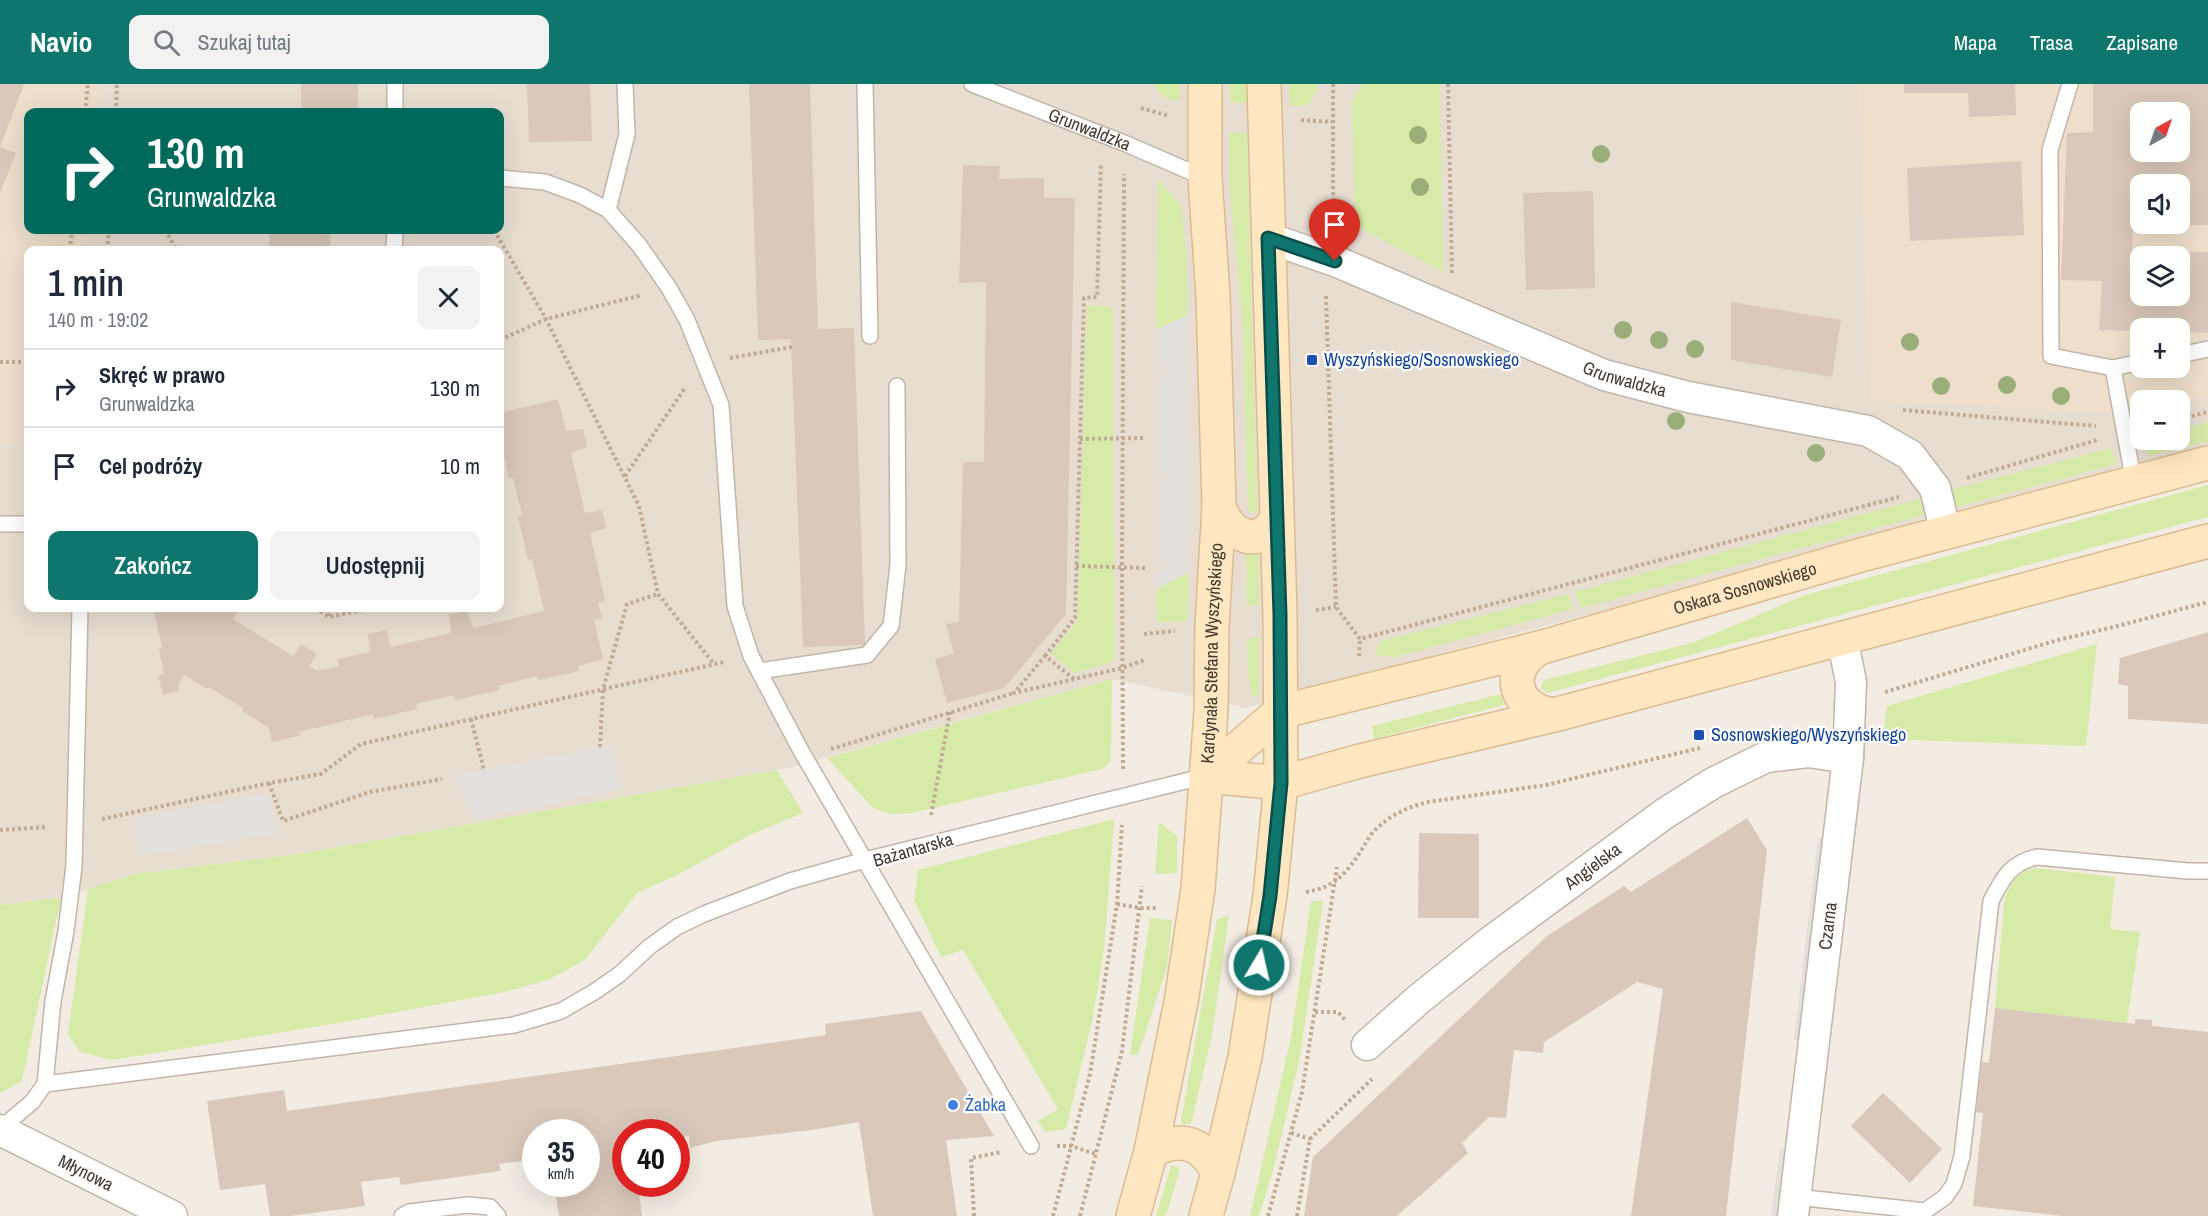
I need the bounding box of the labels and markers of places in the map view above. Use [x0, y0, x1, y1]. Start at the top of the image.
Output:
pin [1309, 199, 1360, 261]
place label: Wyszyńskiego/Sosnowskiego [1324, 347, 1519, 372]
marker: Wyszyńskiego/Sosnowskiego [1305, 353, 1319, 367]
place label: Sosnowskiego/Wyszyńskiego [1711, 722, 1906, 747]
marker: Sosnowskiego/Wyszyńskiego [1692, 728, 1706, 742]
place label: Żabka [965, 1092, 1006, 1117]
marker: Żabka [946, 1098, 960, 1112]

